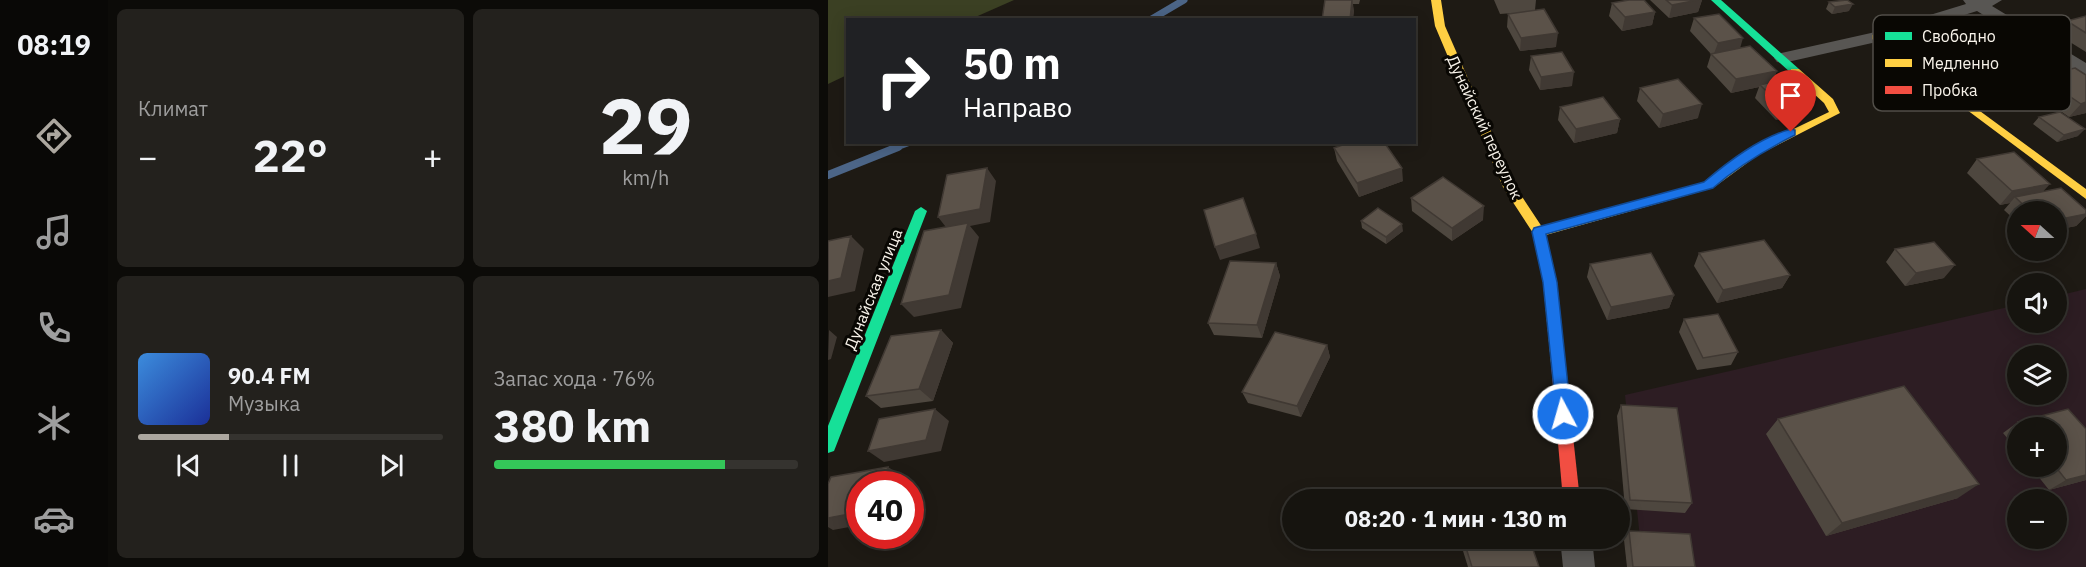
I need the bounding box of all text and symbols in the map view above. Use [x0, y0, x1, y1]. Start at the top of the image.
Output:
legend [1873, 15, 2071, 111]
text: Свободно [1922, 26, 1996, 46]
text: 08:19 [17, 27, 91, 62]
text: 50 m [963, 36, 1061, 91]
icon: right [864, 42, 942, 120]
street label: Дунайский переулок [1443, 52, 1527, 202]
text: Медленно [1922, 53, 1999, 73]
pin [1765, 70, 1816, 132]
text: 29 [599, 74, 693, 175]
icon: arrive [1774, 79, 1807, 112]
text: Пробка [1922, 80, 1978, 100]
text: Направо [963, 89, 1072, 124]
text: Климат [138, 95, 208, 122]
icon: directions [33, 115, 75, 157]
text: 22° [253, 126, 328, 184]
text: − [138, 135, 158, 178]
text: + [423, 135, 443, 178]
text: km/h [622, 164, 669, 191]
north arrow [2007, 201, 2067, 261]
map controls [2007, 201, 2067, 549]
icon: music [33, 211, 75, 253]
street label: Дунайская улица [840, 225, 907, 352]
button: sound [2007, 273, 2067, 333]
icon: phone [33, 307, 75, 349]
button: layers [2007, 345, 2067, 405]
text: 90.4 FM [228, 361, 311, 390]
text: Запас хода · 76% [494, 365, 655, 392]
position arrow [1531, 382, 1595, 446]
text: Музыка [228, 390, 300, 417]
text: 380 km [494, 396, 651, 454]
icon: climate [33, 402, 75, 444]
button: + [2007, 417, 2067, 477]
icon: previous [172, 449, 205, 482]
icon: pause [274, 449, 307, 482]
icon: next [375, 449, 408, 482]
speed limit sign: 40 [846, 471, 924, 549]
button: − [2007, 489, 2067, 549]
icon: car [33, 498, 75, 540]
text: 08:20 · 1 мин · 130 m [1345, 504, 1567, 533]

